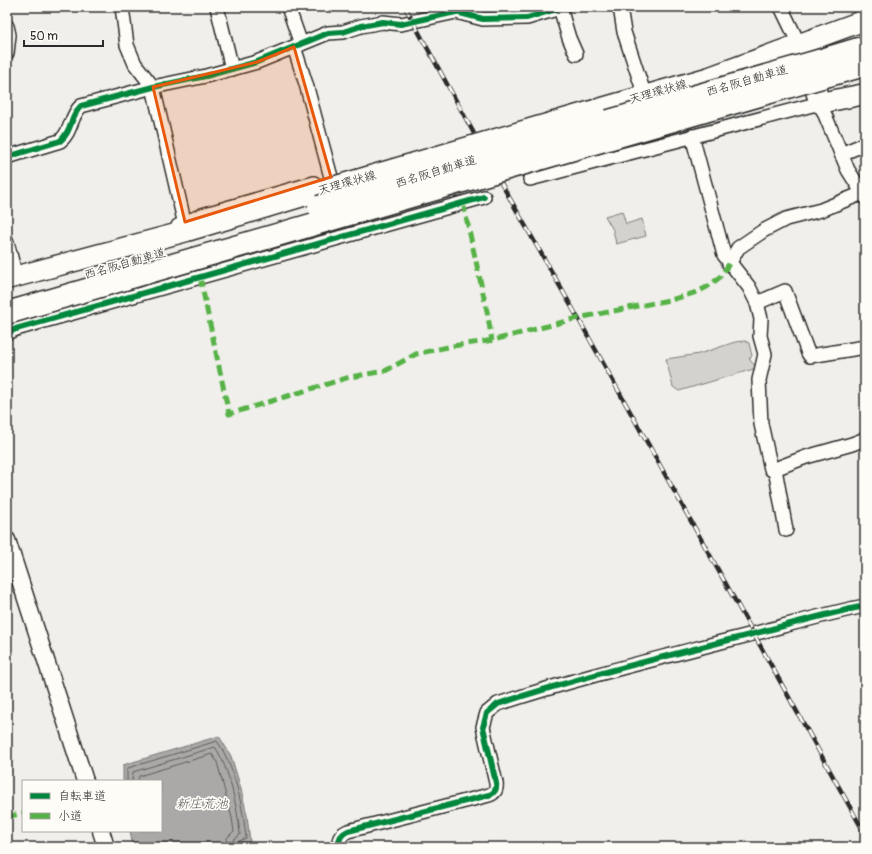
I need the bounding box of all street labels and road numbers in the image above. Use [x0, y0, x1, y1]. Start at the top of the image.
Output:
street label: 西名阪自動車道 [705, 62, 789, 100]
street label: 天理環状線 [627, 77, 689, 107]
street label: 西名阪自動車道 [394, 153, 478, 191]
street label: 天理環状線 [316, 168, 378, 198]
street label: 西名阪自動車道 [83, 245, 167, 283]

